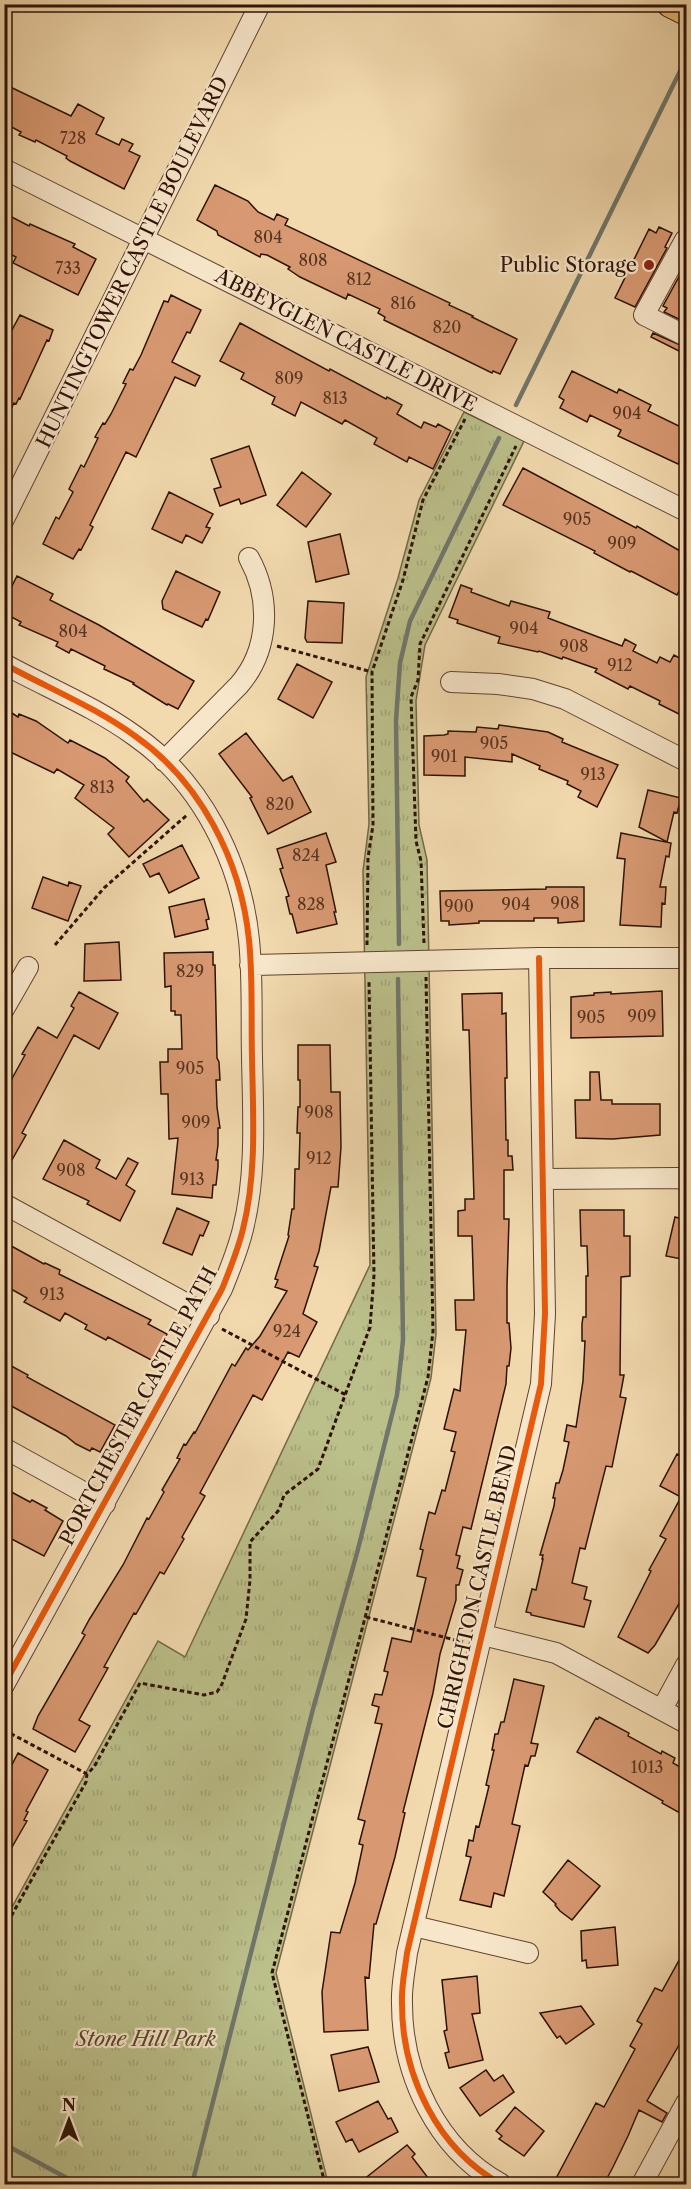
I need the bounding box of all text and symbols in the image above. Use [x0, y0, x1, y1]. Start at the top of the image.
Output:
street label: HUNTINGTOWER CASTLE BOULEVARD [31, 72, 233, 452]
house number: 728 [60, 128, 86, 148]
house number: 804 [254, 227, 282, 247]
house number: 808 [298, 250, 328, 270]
place label: Public Storage [500, 253, 637, 277]
house number: 733 [55, 258, 81, 278]
marker: Public Storage [642, 258, 656, 272]
street label: ABBEYGLEN CASTLE DRIVE [210, 263, 481, 417]
house number: 812 [346, 269, 372, 289]
house number: 816 [390, 293, 416, 313]
house number: 820 [433, 317, 461, 337]
house number: 809 [275, 368, 304, 388]
house number: 813 [322, 388, 348, 408]
house number: 904 [613, 403, 641, 423]
house number: 905 [563, 509, 591, 529]
house number: 909 [608, 533, 636, 553]
house number: 904 [510, 618, 538, 638]
house number: 804 [59, 621, 87, 641]
house number: 908 [560, 636, 589, 656]
house number: 912 [607, 655, 633, 675]
house number: 905 [480, 733, 508, 753]
house number: 901 [431, 746, 457, 766]
house number: 913 [581, 764, 605, 784]
house number: 813 [89, 777, 115, 797]
house number: 820 [266, 794, 294, 814]
house number: 824 [292, 845, 320, 865]
house number: 908 [551, 893, 580, 913]
house number: 828 [297, 894, 325, 914]
house number: 904 [502, 894, 530, 914]
house number: 900 [444, 896, 474, 916]
house number: 829 [176, 961, 204, 981]
house number: 909 [628, 1006, 656, 1026]
house number: 905 [577, 1007, 605, 1027]
house number: 905 [176, 1058, 204, 1078]
house number: 908 [305, 1102, 334, 1122]
house number: 909 [182, 1112, 210, 1132]
house number: 912 [306, 1148, 332, 1168]
house number: 908 [57, 1160, 86, 1180]
house number: 913 [180, 1169, 204, 1189]
street label: PORTCHESTER CASTLE PATH [54, 1263, 222, 1549]
house number: 913 [40, 1284, 64, 1304]
house number: 924 [273, 1321, 301, 1341]
street label: CHRIGHTON CASTLE BEND [433, 1443, 521, 1731]
house number: 1013 [631, 1757, 663, 1777]
park label: Stone Hill Park [75, 2027, 217, 2051]
north arrow [39, 2090, 99, 2150]
text: N [62, 2095, 76, 2115]

